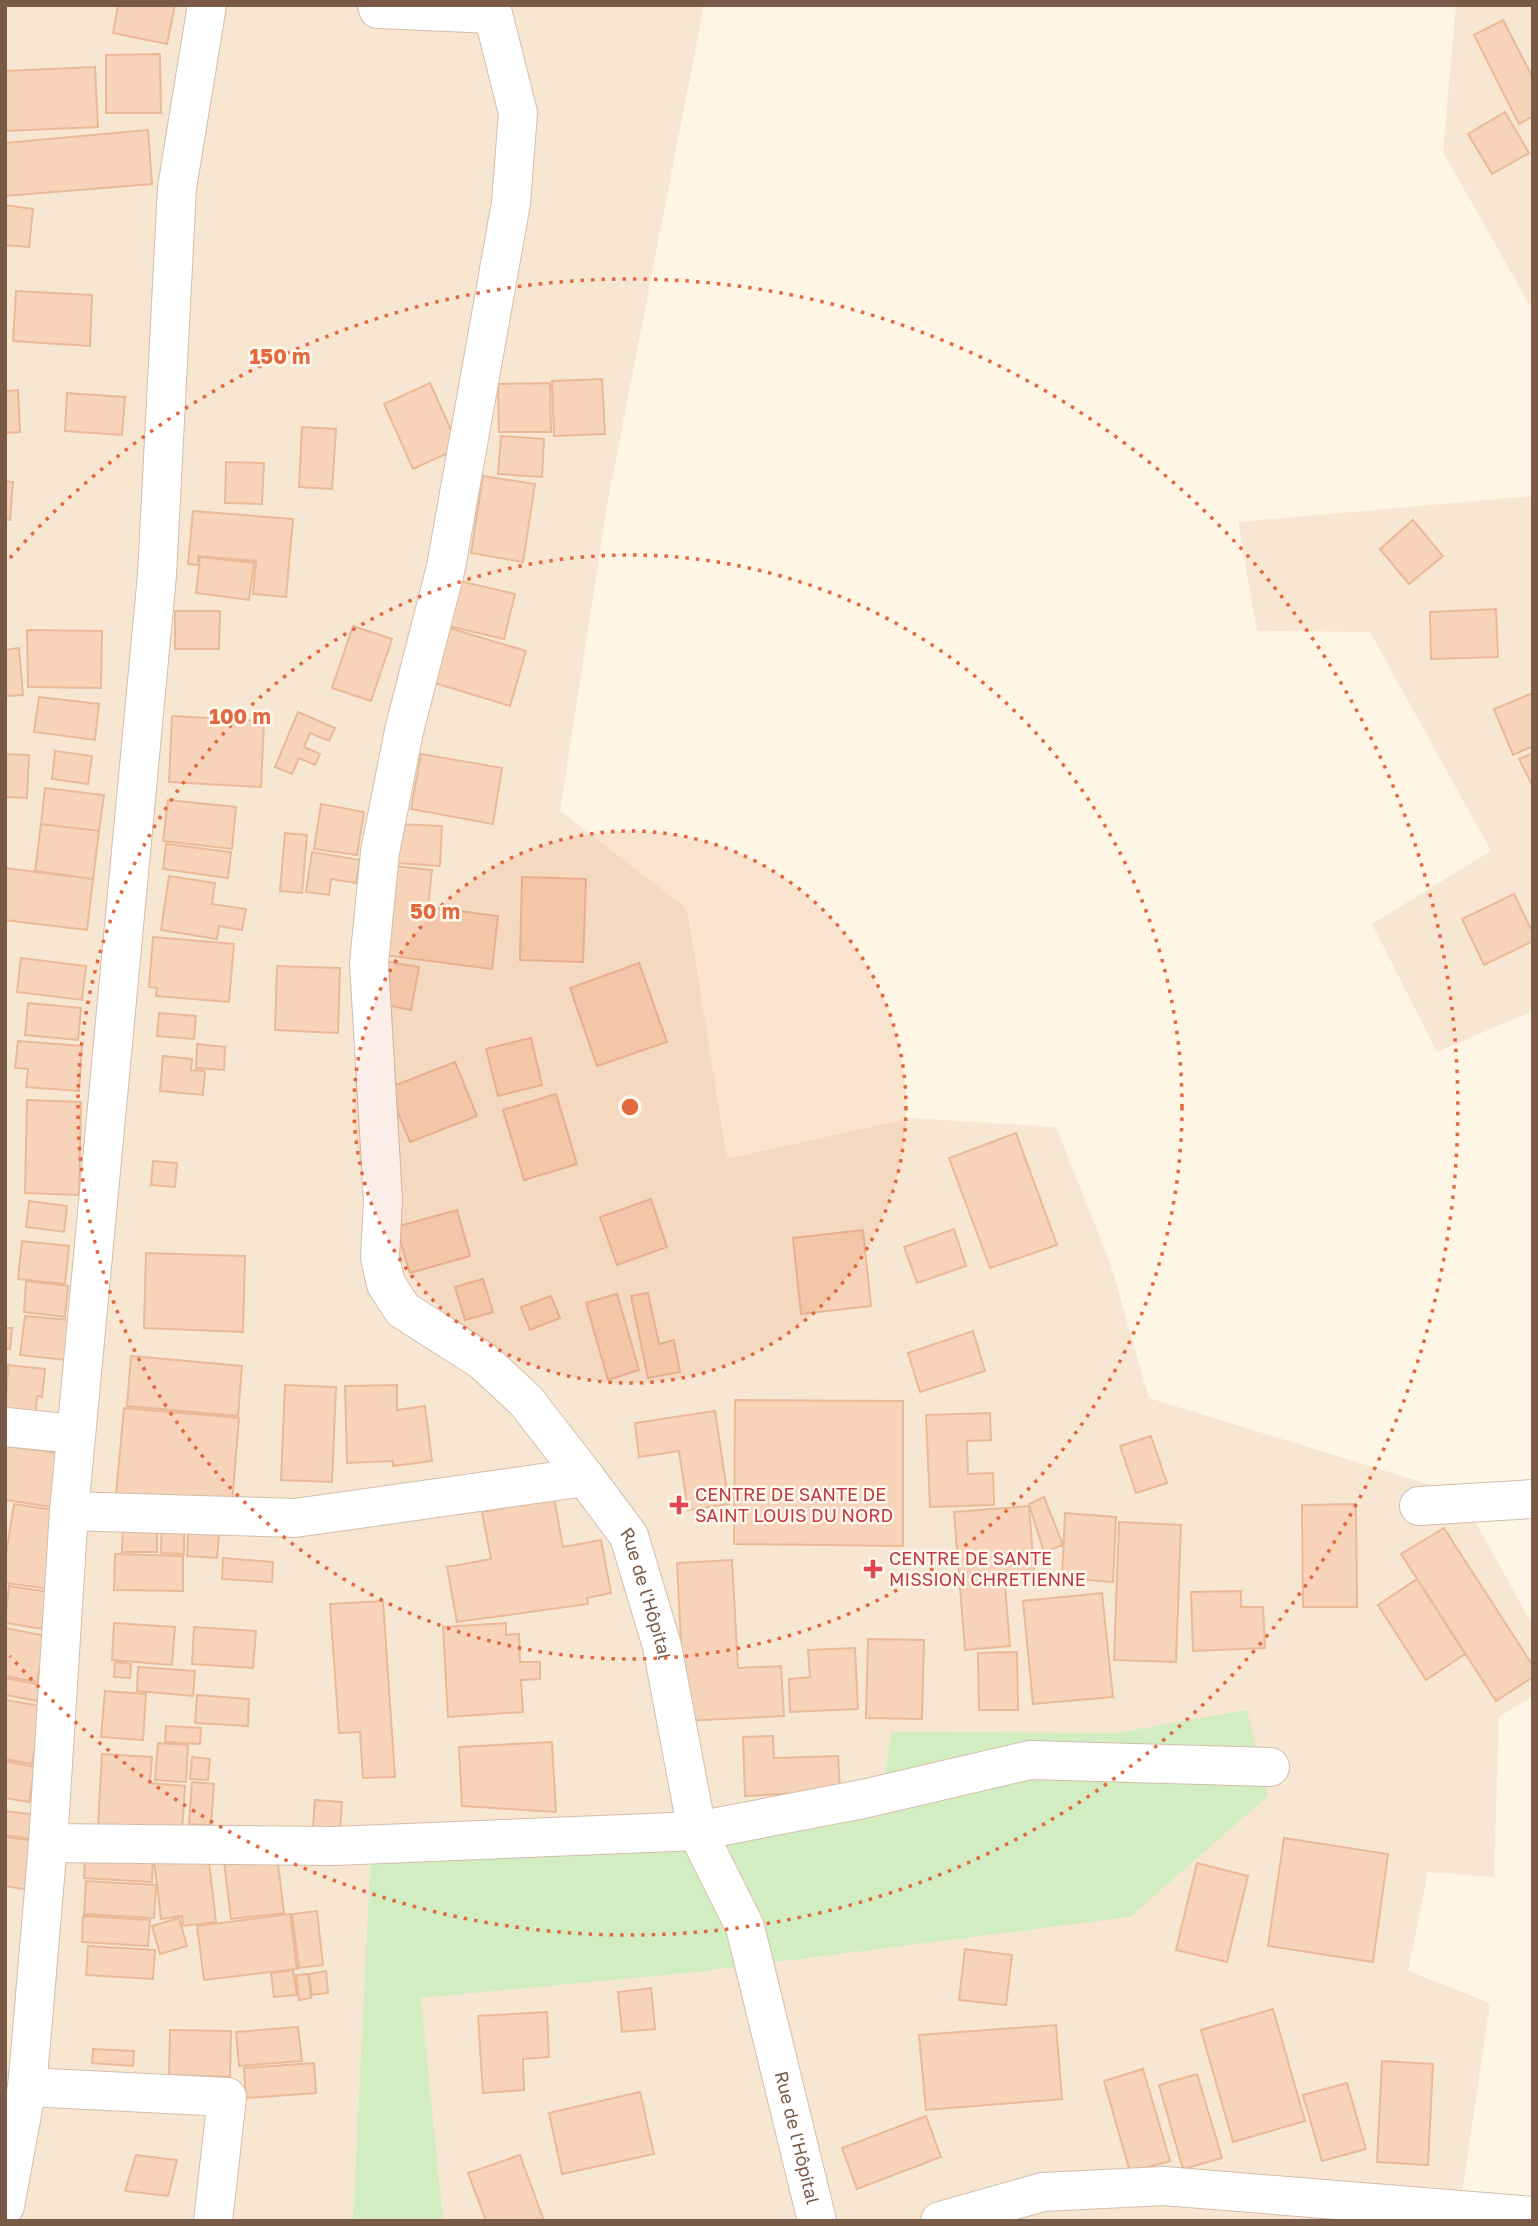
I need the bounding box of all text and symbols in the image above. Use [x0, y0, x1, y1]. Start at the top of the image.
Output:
text: 150 m [250, 343, 310, 369]
text: 100 m [209, 703, 271, 729]
text: 50 m [410, 898, 460, 924]
centre of rings [618, 1095, 642, 1119]
place label: CENTRE DE SANTE DE SAINT LOUIS DU NORD [695, 1483, 893, 1526]
marker: CENTRE DE SANTE DE SAINT LOUIS DU NORD [669, 1495, 689, 1515]
street label: Rue de l'Hôpital [616, 1523, 676, 1662]
place label: CENTRE DE SANTE MISSION CHRETIENNE [889, 1547, 1086, 1590]
marker: CENTRE DE SANTE MISSION CHRETIENNE [863, 1559, 883, 1579]
street label: Rue de l'Hôpital [771, 2069, 825, 2207]

